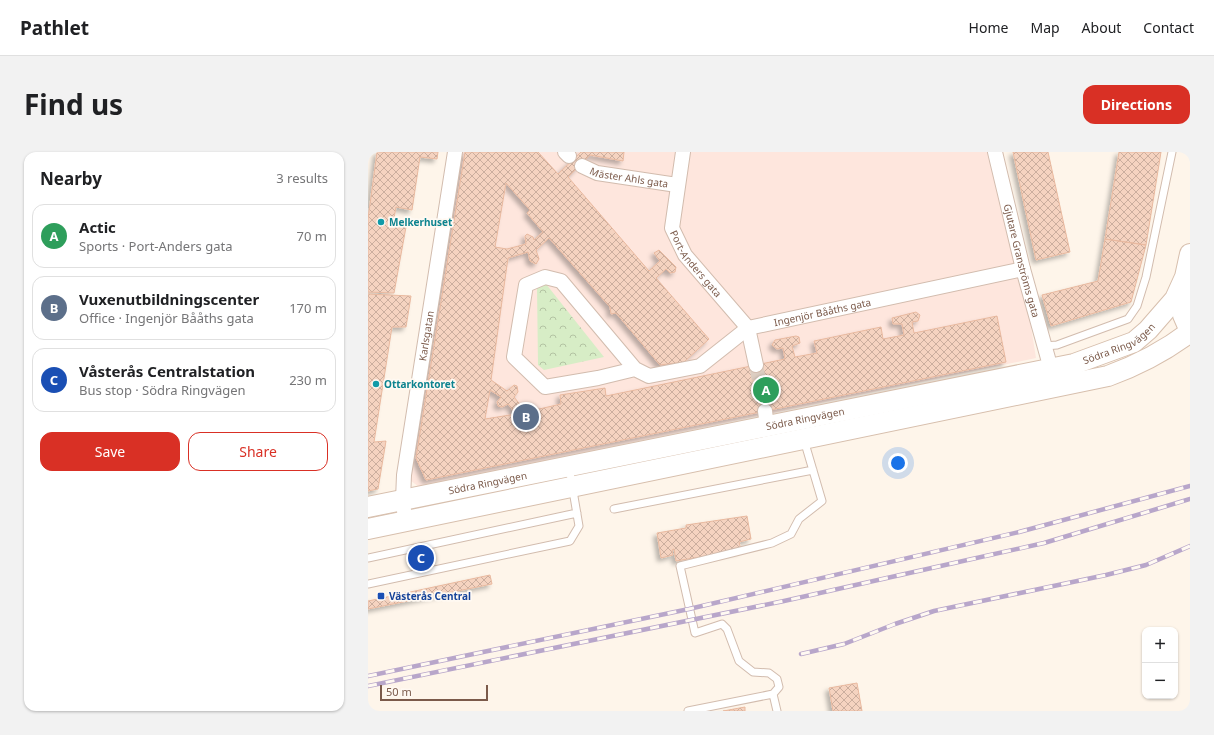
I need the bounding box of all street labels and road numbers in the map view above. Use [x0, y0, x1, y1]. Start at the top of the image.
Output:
street label: Mäster Ahls gata [588, 164, 669, 191]
street label: Gjutare Granströms gata [1001, 203, 1043, 319]
street label: Port-Anders gata [667, 228, 725, 300]
street label: Ingenjör Bååths gata [773, 295, 872, 329]
street label: Karlsgatan [415, 310, 437, 362]
street label: Södra Ringvägen [1081, 320, 1158, 367]
street label: Södra Ringvägen [765, 404, 846, 433]
street label: Södra Ringvägen [447, 468, 528, 498]

